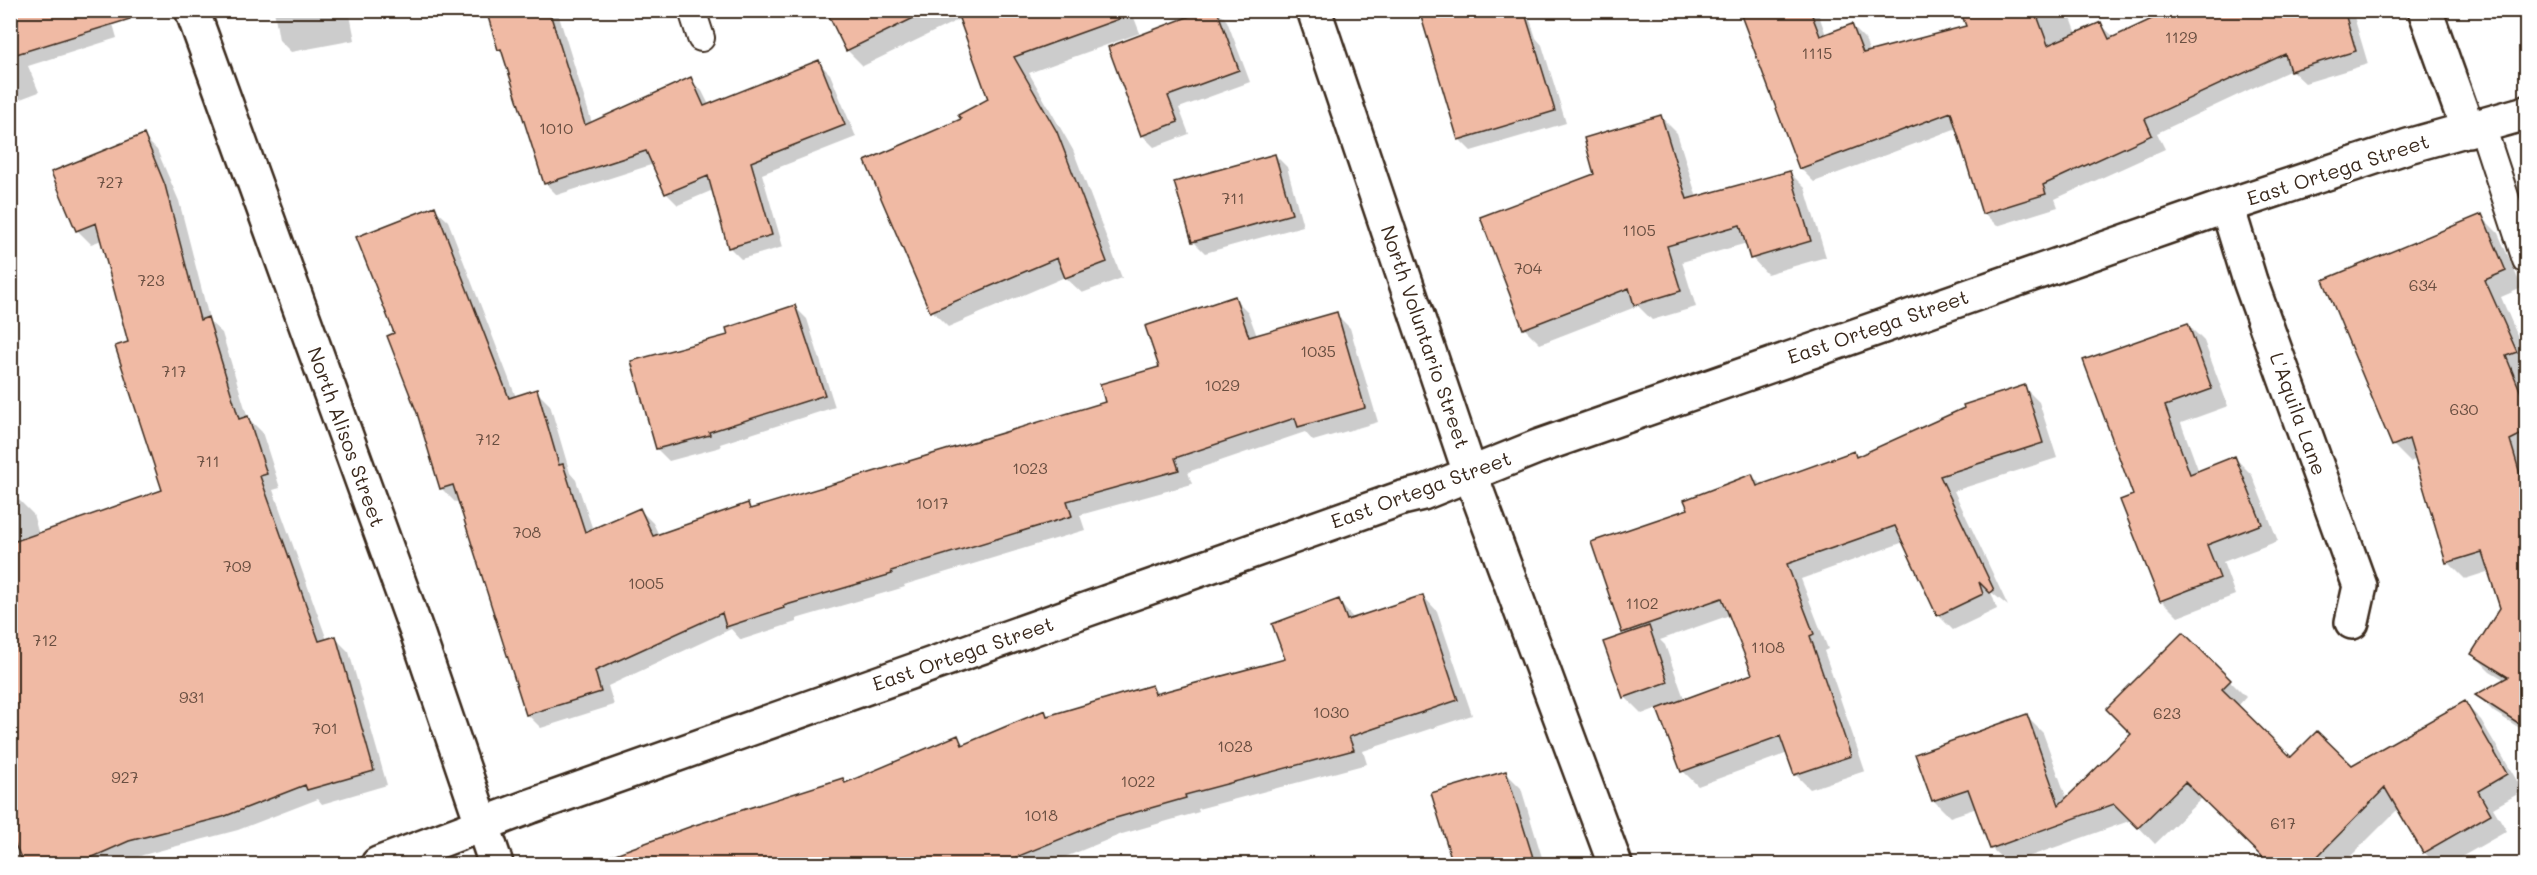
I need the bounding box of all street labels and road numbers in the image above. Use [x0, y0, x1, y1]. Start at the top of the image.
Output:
street label: East Ortega Street [2243, 127, 2432, 211]
street label: North Voluntario Street [1376, 222, 1476, 452]
street label: East Ortega Street [1784, 283, 1972, 369]
street label: North Alisos Street [302, 343, 392, 530]
street label: L'Aquila Lane [2265, 349, 2333, 479]
street label: East Ortega Street [1327, 444, 1514, 534]
street label: East Ortega Street [869, 610, 1057, 696]

